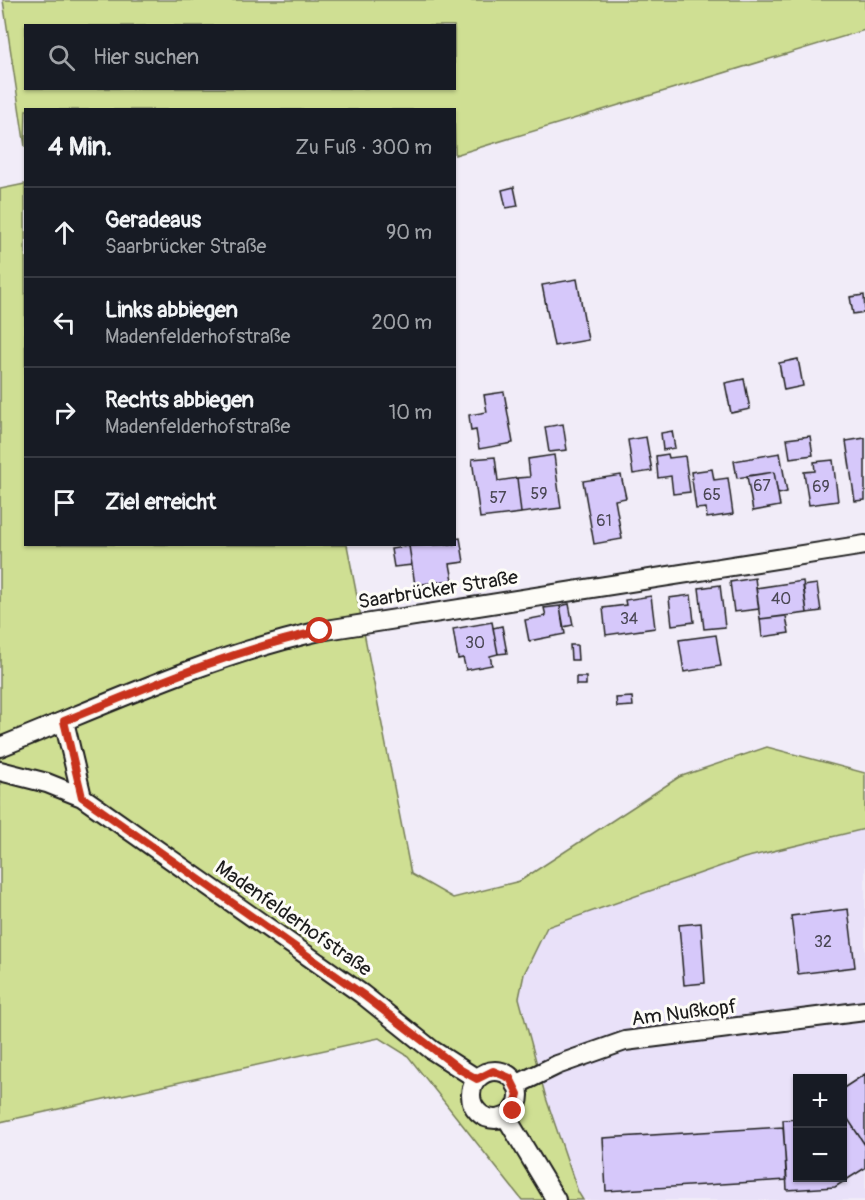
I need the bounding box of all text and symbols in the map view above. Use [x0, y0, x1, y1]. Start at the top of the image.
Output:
search box [24, 24, 456, 90]
icon: search [45, 41, 78, 74]
text: Hier suchen [93, 43, 199, 71]
text: 4 Min. [48, 131, 112, 163]
text: Zu Fuß · 300 m [295, 135, 432, 160]
text: Geradeaus [105, 206, 201, 234]
icon: ahead [48, 216, 81, 249]
text: 90 m [386, 220, 432, 245]
text: Saarbrücker Straße [105, 234, 266, 259]
text: Links abbiegen [105, 296, 238, 324]
icon: left [48, 306, 81, 339]
text: 200 m [371, 310, 432, 335]
text: Madenfelderhofstraße [105, 324, 290, 349]
text: Rechts abbiegen [105, 386, 254, 414]
icon: right [48, 396, 81, 429]
text: 10 m [388, 400, 432, 425]
text: Madenfelderhofstraße [105, 414, 290, 439]
house number: 67 [753, 476, 771, 496]
house number: 69 [812, 477, 830, 497]
house number: 59 [531, 484, 547, 504]
house number: 65 [703, 485, 721, 505]
icon: arrive [48, 486, 81, 519]
text: Ziel erreicht [105, 488, 216, 516]
house number: 57 [489, 488, 507, 508]
house number: 61 [596, 511, 612, 531]
street label: Saarbrücker Straße [356, 564, 520, 614]
house number: 40 [771, 589, 791, 609]
house number: 34 [620, 609, 638, 629]
route start [306, 617, 332, 643]
house number: 30 [465, 633, 485, 653]
street label: Madenfelderhofstraße [211, 855, 377, 982]
house number: 32 [814, 932, 832, 952]
street label: Am Nußkopf [630, 994, 738, 1031]
map controls [793, 1074, 847, 1182]
button: + [793, 1074, 847, 1128]
route end [499, 1097, 525, 1123]
button: − [793, 1128, 847, 1182]

